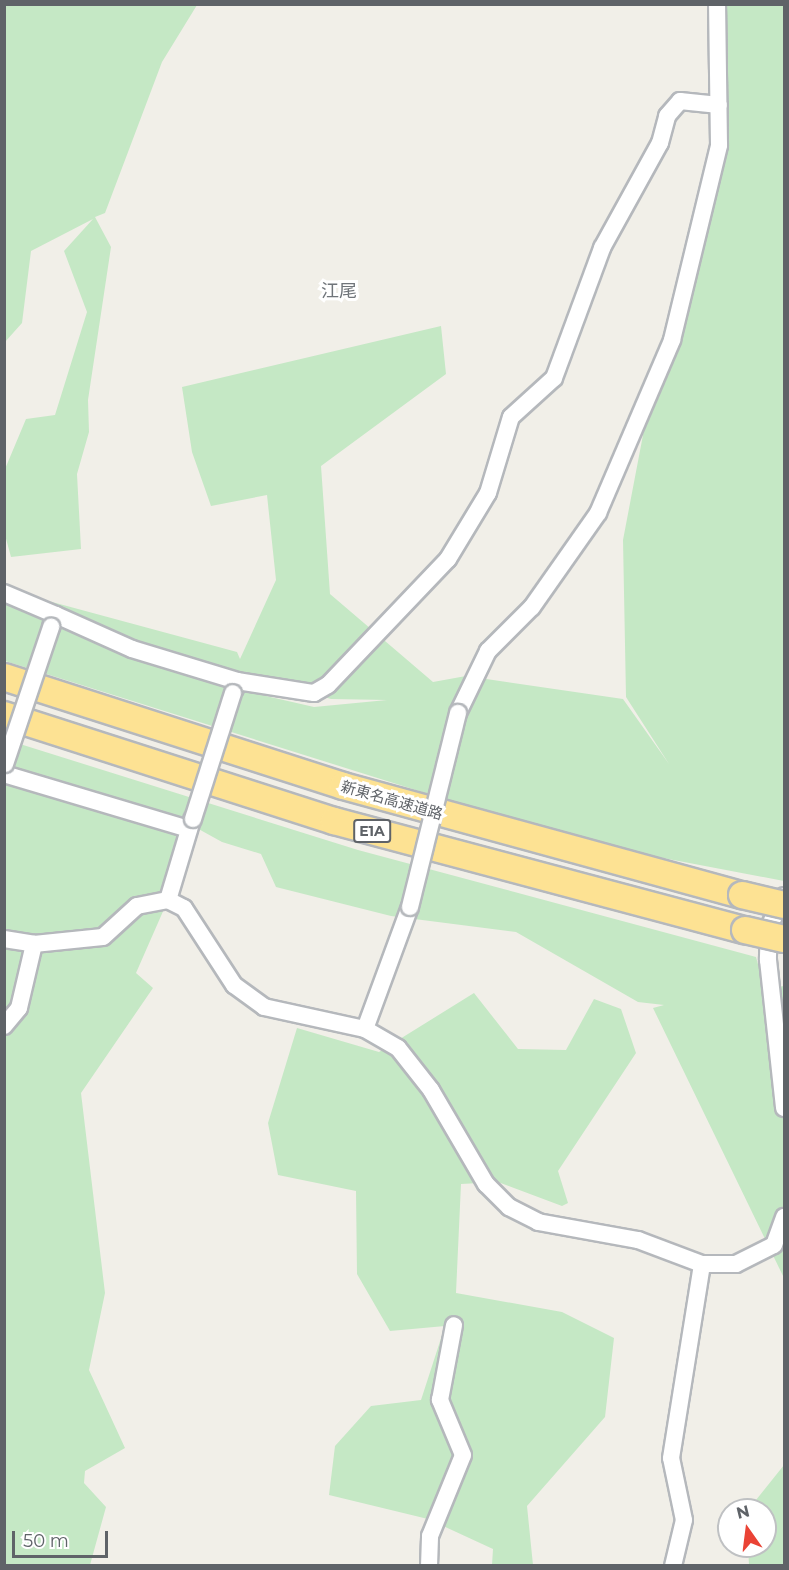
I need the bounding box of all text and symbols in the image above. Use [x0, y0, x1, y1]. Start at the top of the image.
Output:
district label: 江尾 [321, 280, 357, 302]
street label: 新東名高速道路 [339, 777, 445, 823]
road number: E1A [352, 820, 392, 842]
north arrow [717, 1498, 777, 1558]
text: N [734, 1501, 752, 1523]
scale bar [15, 1519, 111, 1557]
text: 50 m [23, 1530, 69, 1552]

